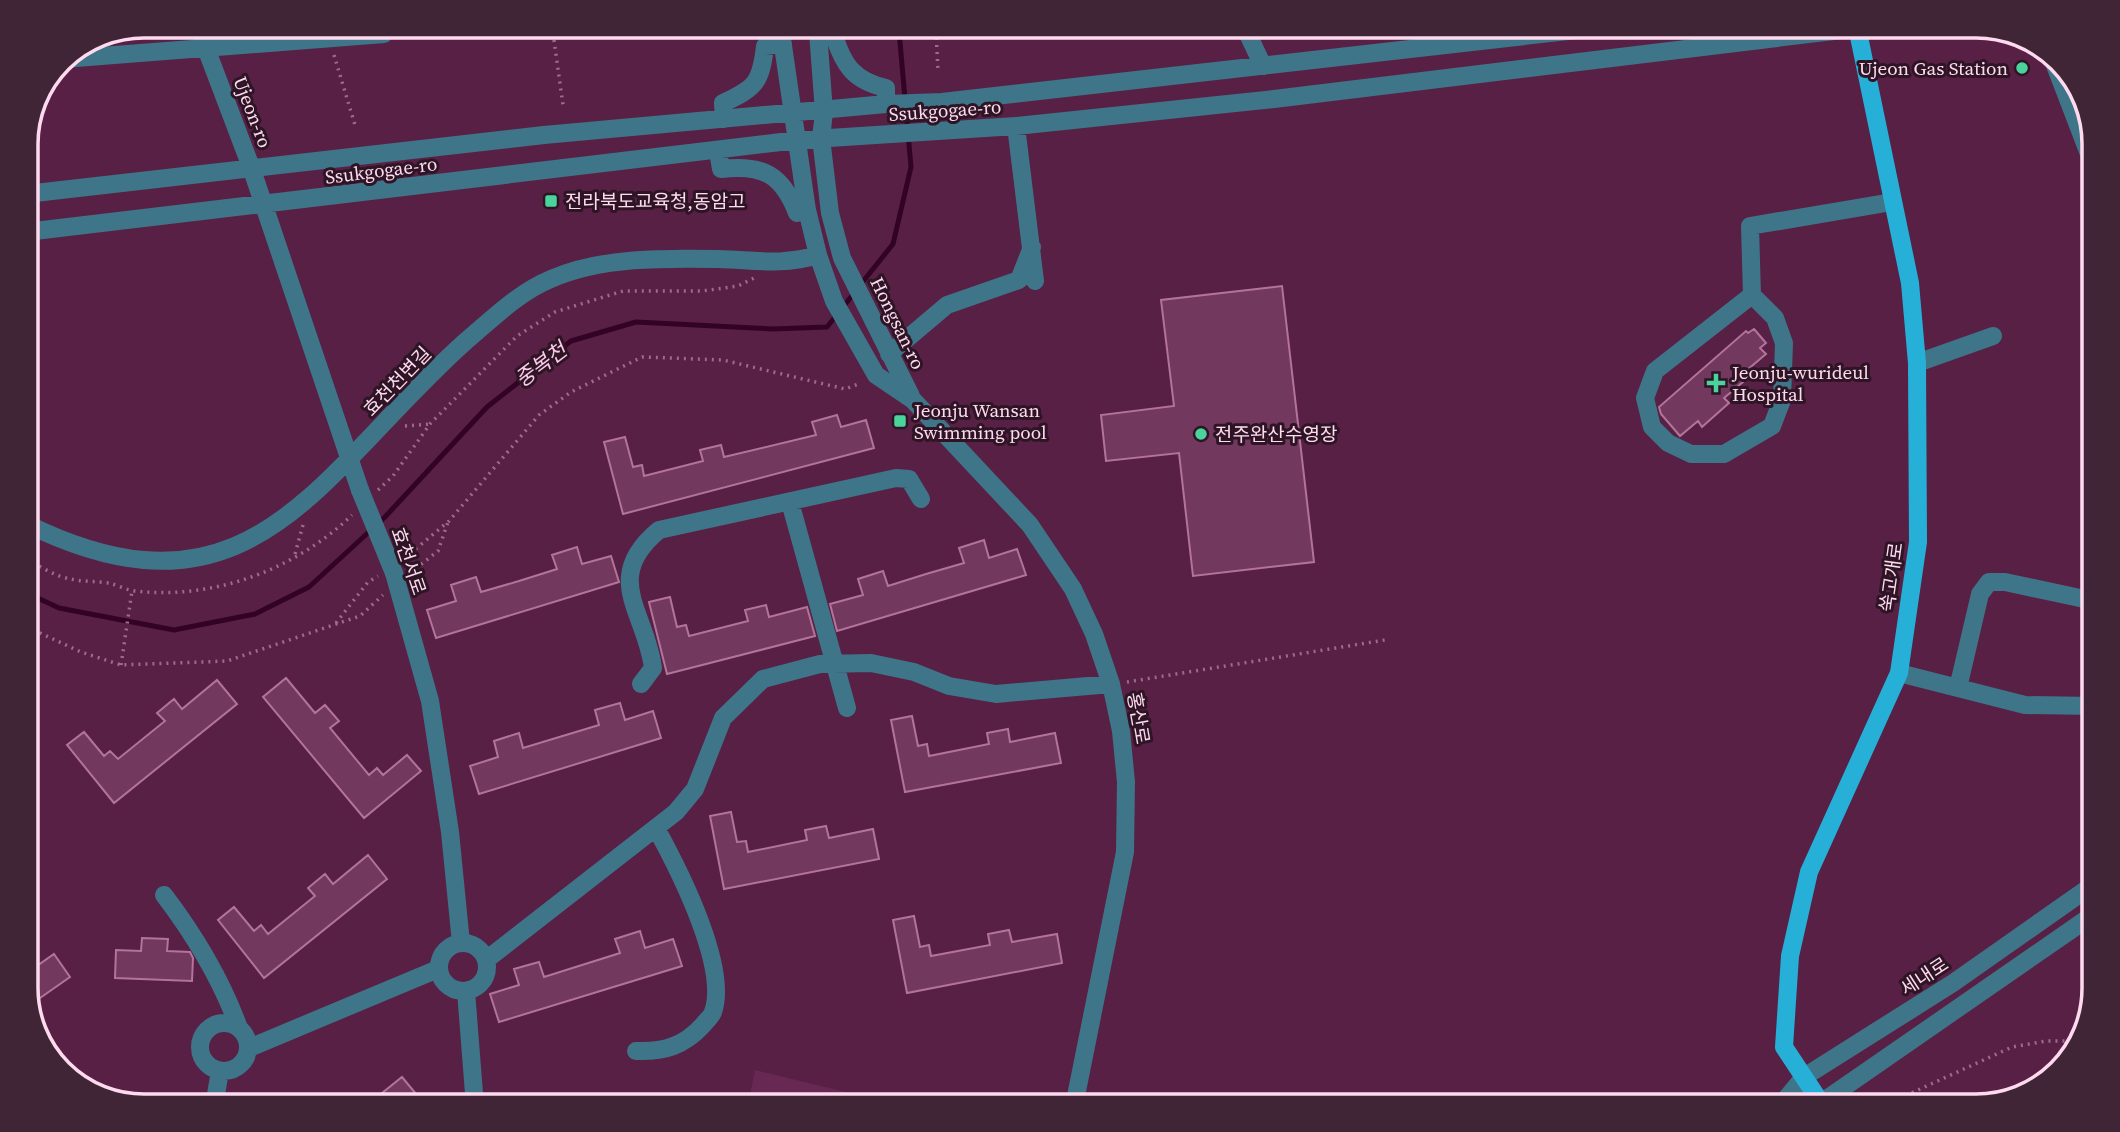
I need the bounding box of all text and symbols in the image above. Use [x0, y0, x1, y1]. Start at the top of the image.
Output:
place label: Ujeon Gas Station [1859, 55, 2008, 81]
marker: Ujeon Gas Station [2014, 60, 2030, 76]
street label: Ujeon-ro [228, 73, 278, 151]
street label: Ssukgogae-ro [888, 93, 1002, 127]
street label: Ssukgogae-ro [323, 150, 439, 190]
place label: 전라북도교육청,동암고 [565, 188, 746, 214]
marker: 전라북도교육청,동암고 [543, 193, 559, 209]
street label: Hongsan-ro [864, 272, 932, 374]
water label: 중복천 [509, 334, 575, 394]
street label: 효천천변길 [357, 341, 437, 421]
place label: Jeonju-wurideul Hospital [1731, 359, 1869, 407]
marker: Jeonju-wurideul Hospital [1706, 373, 1726, 393]
place label: Jeonju Wansan Swimming pool [913, 397, 1047, 445]
marker: Jeonju Wansan Swimming pool [892, 413, 908, 429]
place label: 전주완산수영장 [1215, 421, 1337, 447]
marker: 전주완산수영장 [1193, 426, 1209, 442]
street label: 효천서로 [385, 524, 433, 598]
street label: 쑥고개로 [1873, 541, 1909, 613]
street label: 홍산로 [1122, 690, 1156, 746]
street label: 세내로 [1895, 951, 1953, 1001]

